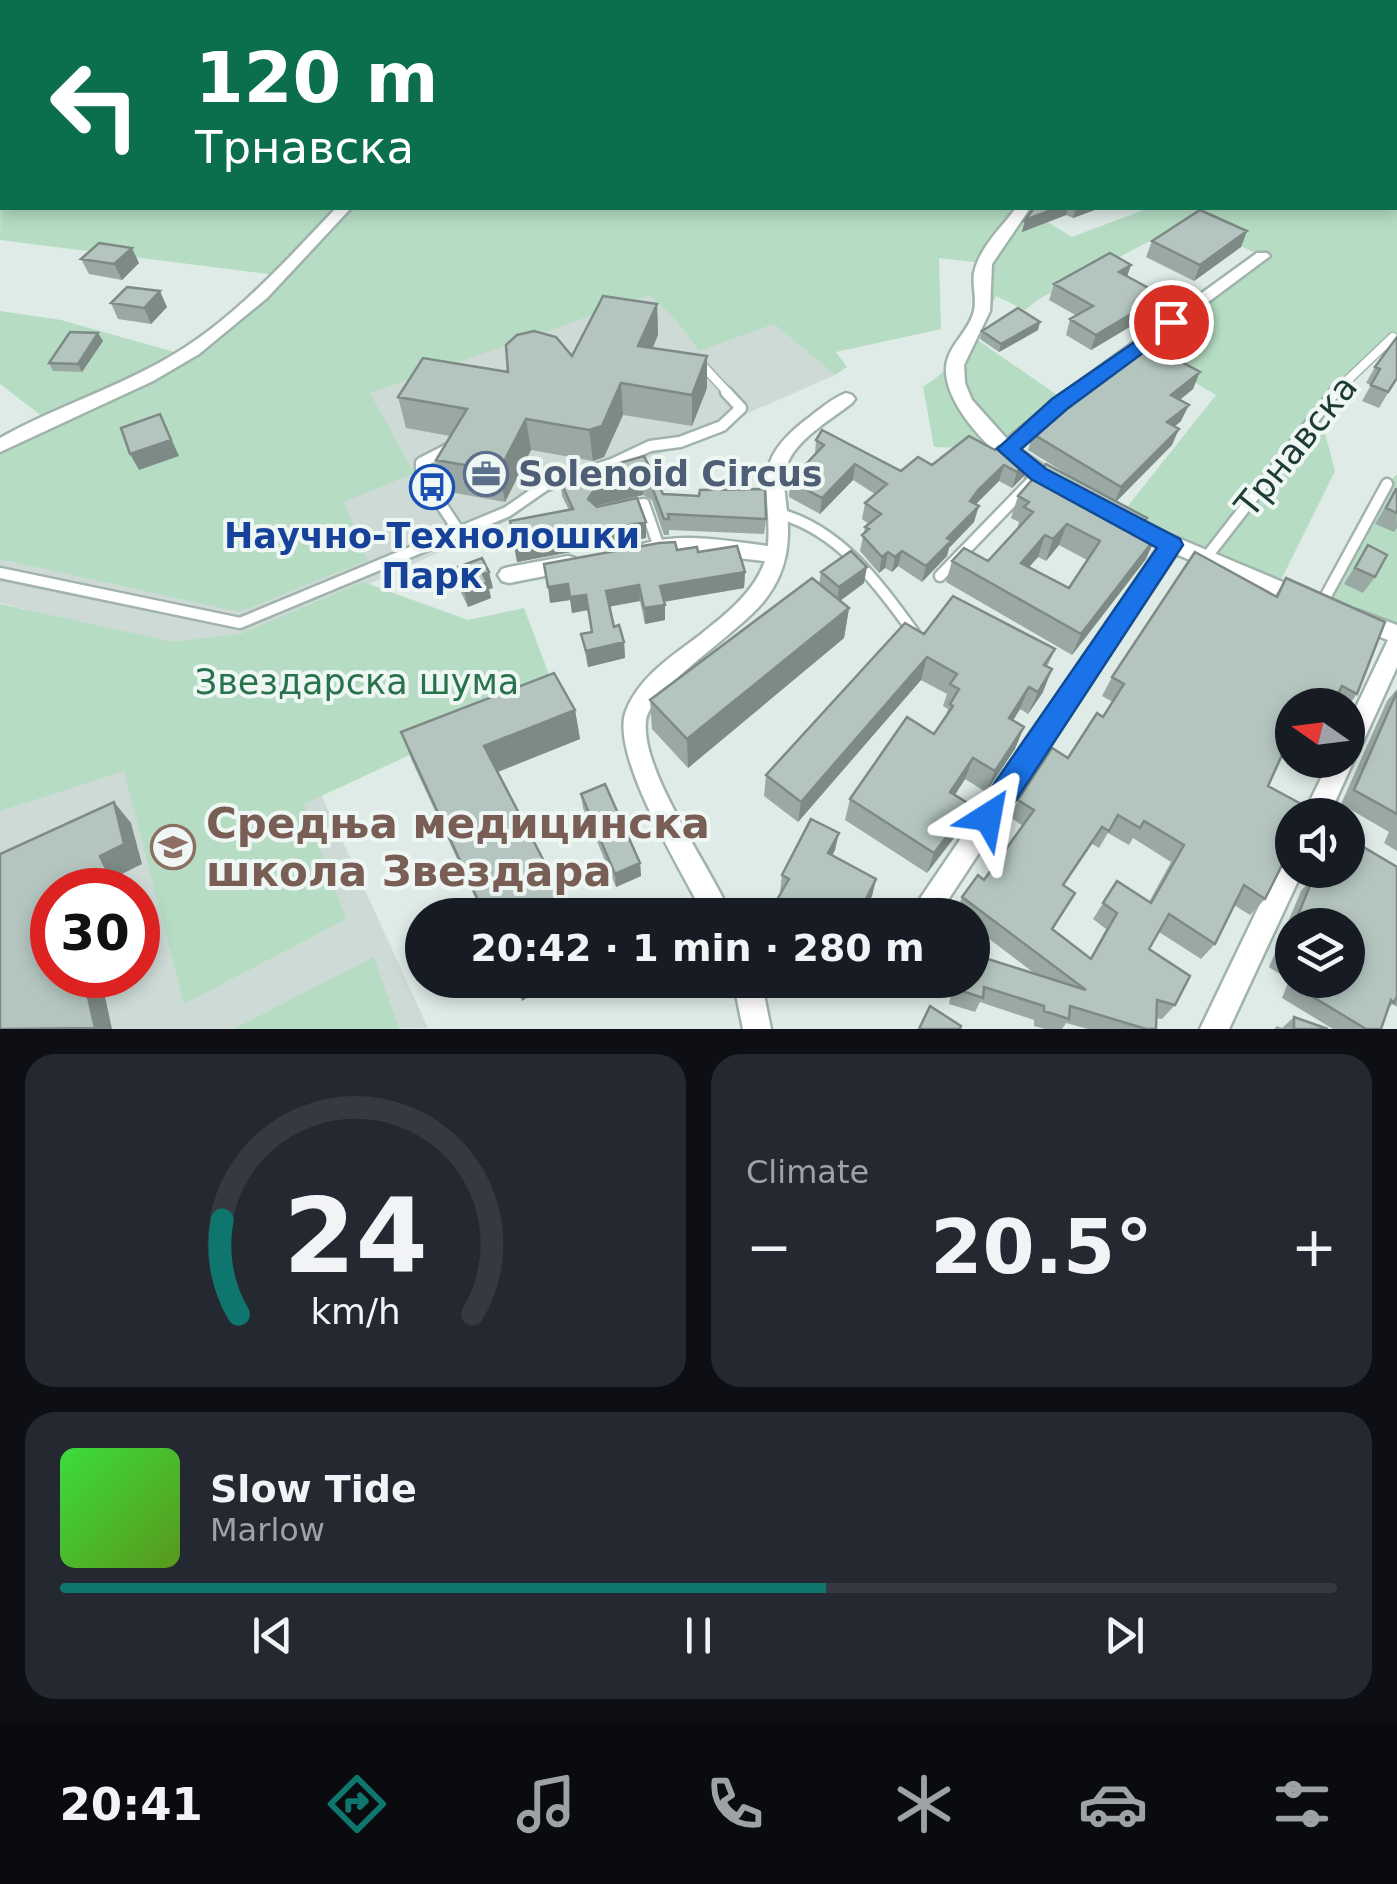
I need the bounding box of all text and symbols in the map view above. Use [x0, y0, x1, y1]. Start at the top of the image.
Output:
text: 120 m [195, 37, 438, 119]
icon: left [30, 40, 160, 170]
text: Трнавска [195, 121, 414, 174]
pin [1129, 280, 1214, 365]
icon: arrive [1144, 295, 1199, 350]
street label: Трнавска [1226, 367, 1365, 526]
office icon: Solenoid Circus [463, 451, 509, 497]
place label: Solenoid Circus [518, 454, 823, 494]
bus stop icon: Научно-Технолошки Парк [409, 464, 455, 510]
place label: Научно-Технолошки Парк [224, 516, 640, 596]
park label: Звездарска шума [195, 662, 519, 702]
north arrow [1275, 688, 1365, 778]
map controls [1275, 688, 1365, 998]
position arrow [936, 765, 1040, 869]
button: sound [1275, 798, 1365, 888]
place label: Средња медицинска школа Звездара [206, 799, 710, 896]
school or university icon: Средња медицинска школа Звездара [150, 824, 196, 870]
speed limit sign: 30 [30, 868, 160, 998]
button: layers [1275, 908, 1365, 998]
text: 20:42 · 1 min · 280 m [470, 926, 925, 970]
text: Climate [746, 1153, 869, 1191]
text: 24 [283, 1175, 428, 1297]
text: 20.5° [930, 1203, 1153, 1291]
text: − [746, 1215, 792, 1279]
text: + [1291, 1215, 1337, 1279]
text: km/h [310, 1291, 401, 1332]
text: Slow Tide [210, 1467, 417, 1511]
text: Marlow [210, 1511, 325, 1549]
icon: previous [245, 1608, 300, 1663]
icon: pause [671, 1608, 726, 1663]
icon: next [1097, 1608, 1152, 1663]
icon: directions [322, 1769, 392, 1839]
icon: music [511, 1769, 581, 1839]
icon: phone [700, 1769, 770, 1839]
icon: climate [889, 1769, 959, 1839]
icon: car [1078, 1769, 1148, 1839]
icon: filters [1267, 1769, 1337, 1839]
text: 20:41 [60, 1778, 203, 1831]

